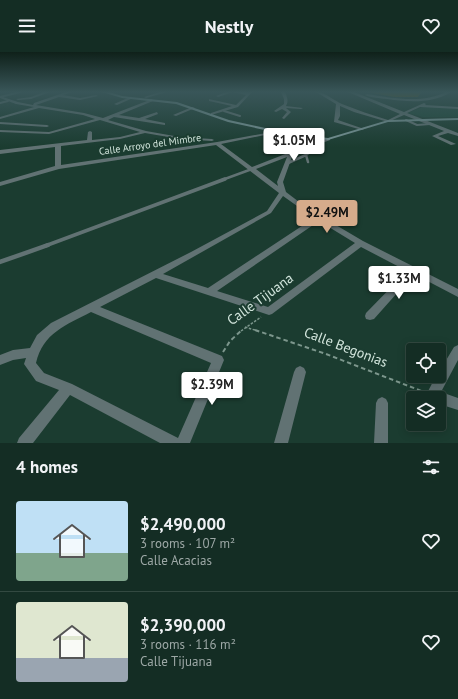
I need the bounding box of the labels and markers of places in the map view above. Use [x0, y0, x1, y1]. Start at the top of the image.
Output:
pin: $1.05M [261, 128, 327, 162]
pin: $2.49M [294, 200, 360, 234]
pin: $1.33M [366, 266, 432, 300]
pin: $2.39M [179, 372, 245, 406]

